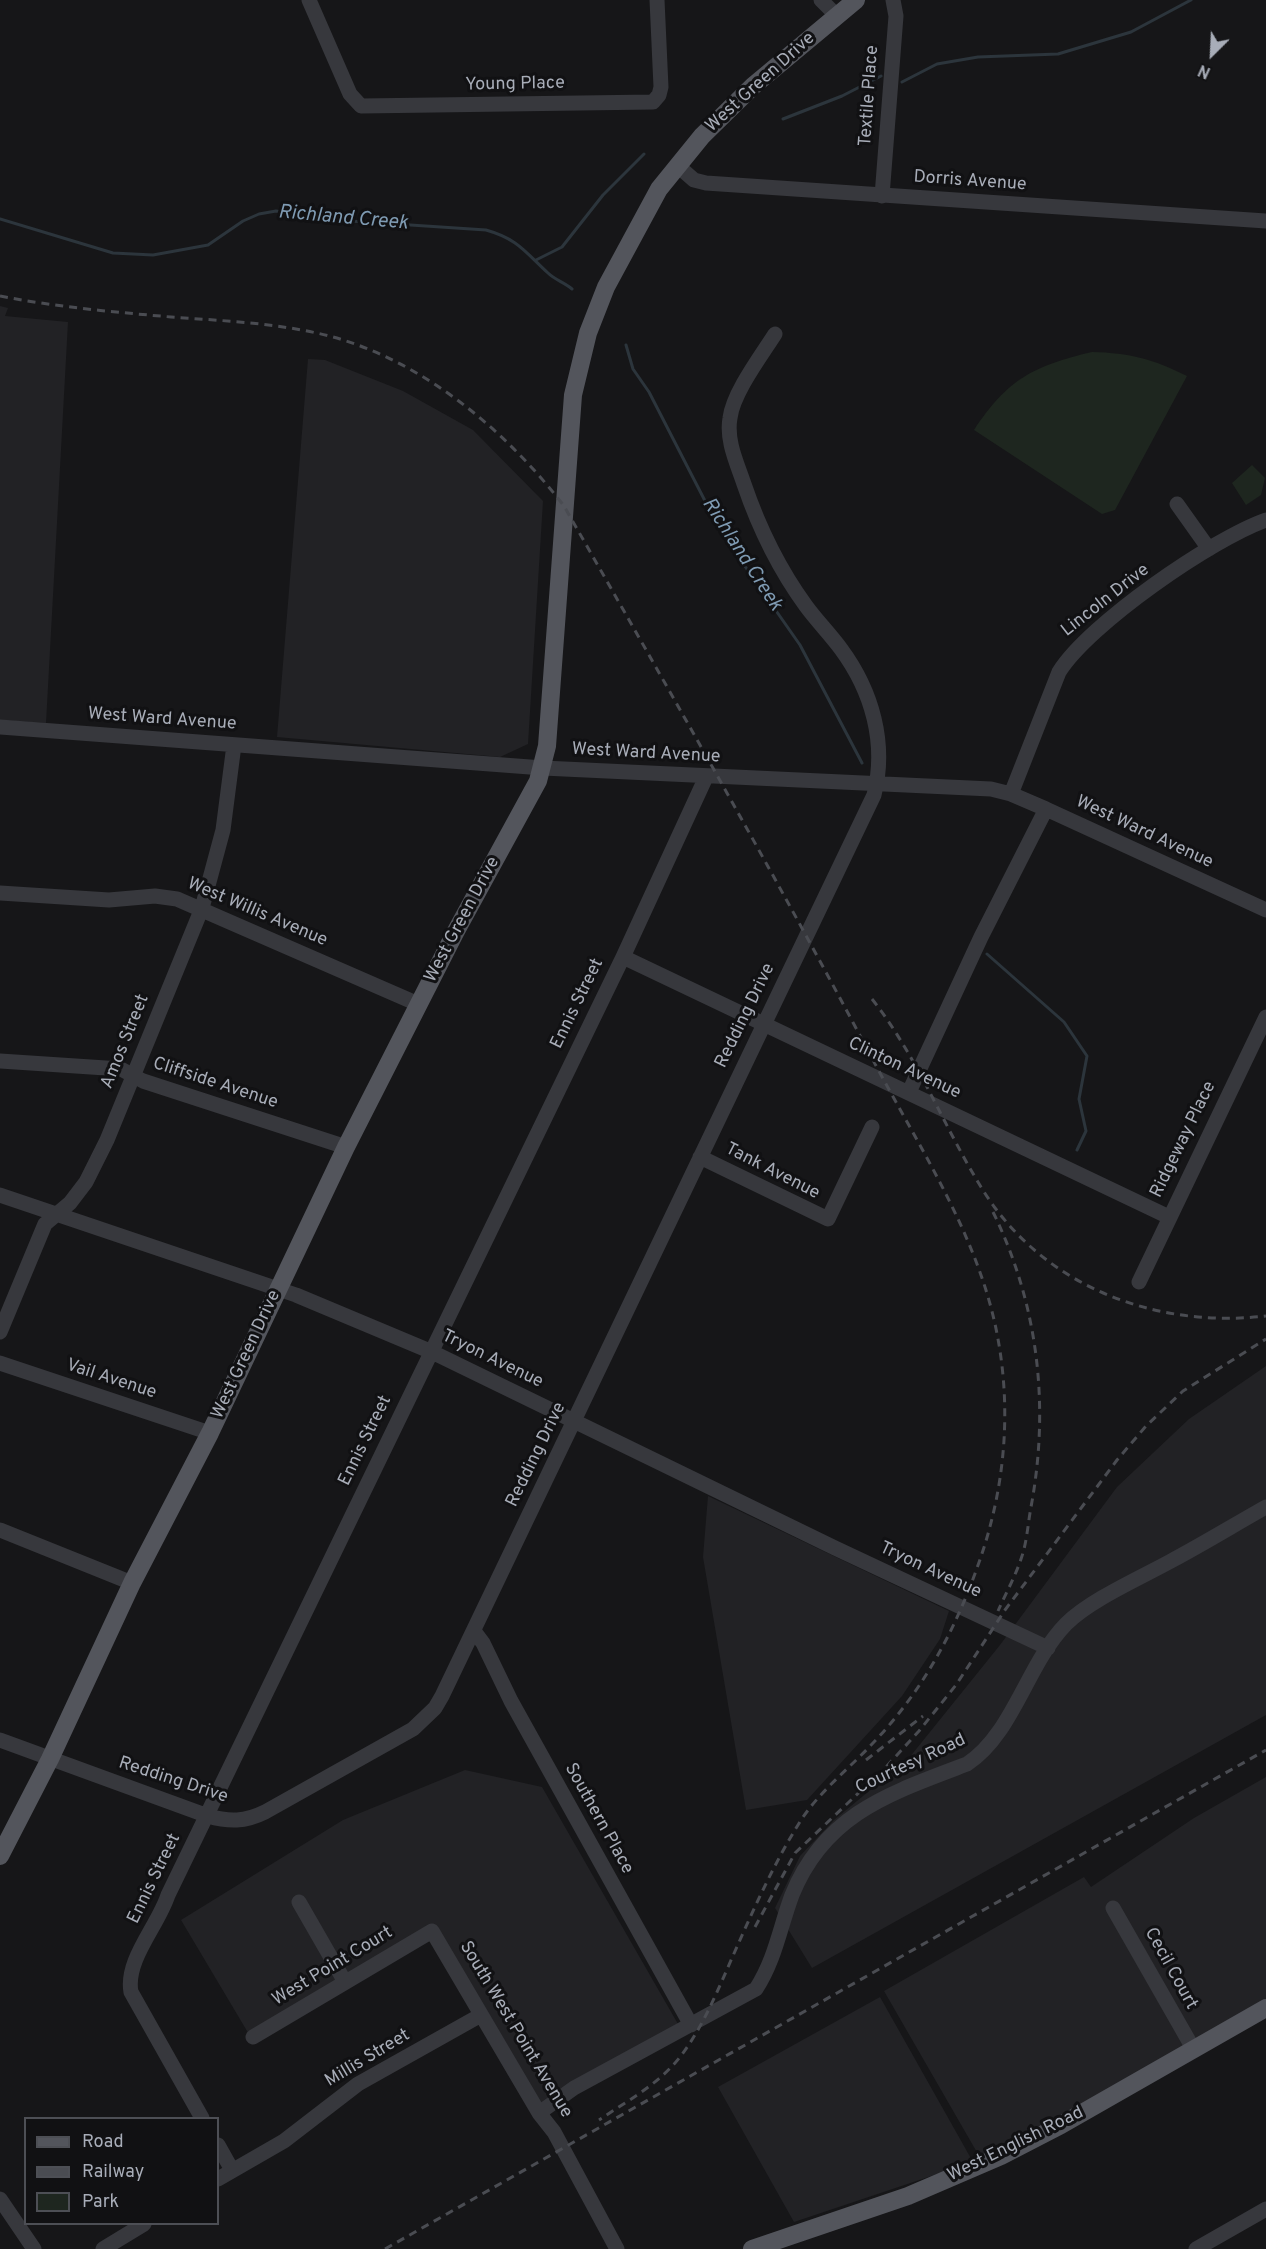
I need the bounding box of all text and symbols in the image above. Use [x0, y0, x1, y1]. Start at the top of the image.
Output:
north arrow [1182, 24, 1242, 84]
street label: West Green Drive [702, 28, 820, 138]
street label: Textile Place [856, 45, 884, 147]
text: N [1195, 59, 1214, 82]
street label: Young Place [465, 73, 565, 97]
street label: Dorris Avenue [913, 167, 1027, 197]
water label: Richland Creek [277, 201, 409, 237]
water label: Richland Creek [695, 494, 787, 616]
street label: Lincoln Drive [1058, 560, 1154, 642]
street label: West Ward Avenue [87, 704, 237, 736]
street label: West Ward Avenue [571, 739, 721, 769]
street label: West Ward Avenue [1072, 792, 1216, 874]
street label: West Green Drive [421, 853, 505, 987]
street label: West Willis Avenue [184, 874, 330, 952]
street label: Ennis Street [547, 955, 609, 1053]
street label: Redding Drive [711, 960, 781, 1072]
street label: Amos Street [97, 992, 155, 1092]
street label: Clinton Avenue [844, 1033, 964, 1105]
street label: Cliffside Avenue [150, 1054, 280, 1114]
street label: Ridgeway Place [1147, 1078, 1221, 1202]
street label: Tank Avenue [721, 1139, 823, 1205]
street label: West Green Drive [208, 1287, 286, 1423]
street label: Tryon Avenue [438, 1326, 546, 1394]
street label: Vail Avenue [63, 1355, 159, 1405]
street label: Ennis Street [335, 1392, 397, 1490]
street label: Redding Drive [502, 1399, 572, 1511]
street label: Tryon Avenue [876, 1538, 984, 1604]
street label: Courtesy Road [853, 1730, 969, 1800]
street label: Redding Drive [116, 1753, 230, 1809]
street label: Southern Place [559, 1760, 637, 1878]
street label: Ennis Street [124, 1830, 186, 1928]
street label: West Point Court [269, 1923, 397, 2011]
street label: Cecil Court [1139, 1924, 1201, 2014]
street label: South West Point Avenue [454, 1938, 576, 2122]
street label: Millis Street [322, 2025, 414, 2093]
street label: West English Road [945, 2103, 1087, 2187]
legend [24, 2117, 219, 2225]
text: Road [82, 2131, 124, 2154]
text: Railway [82, 2161, 144, 2184]
text: Park [82, 2191, 119, 2214]

